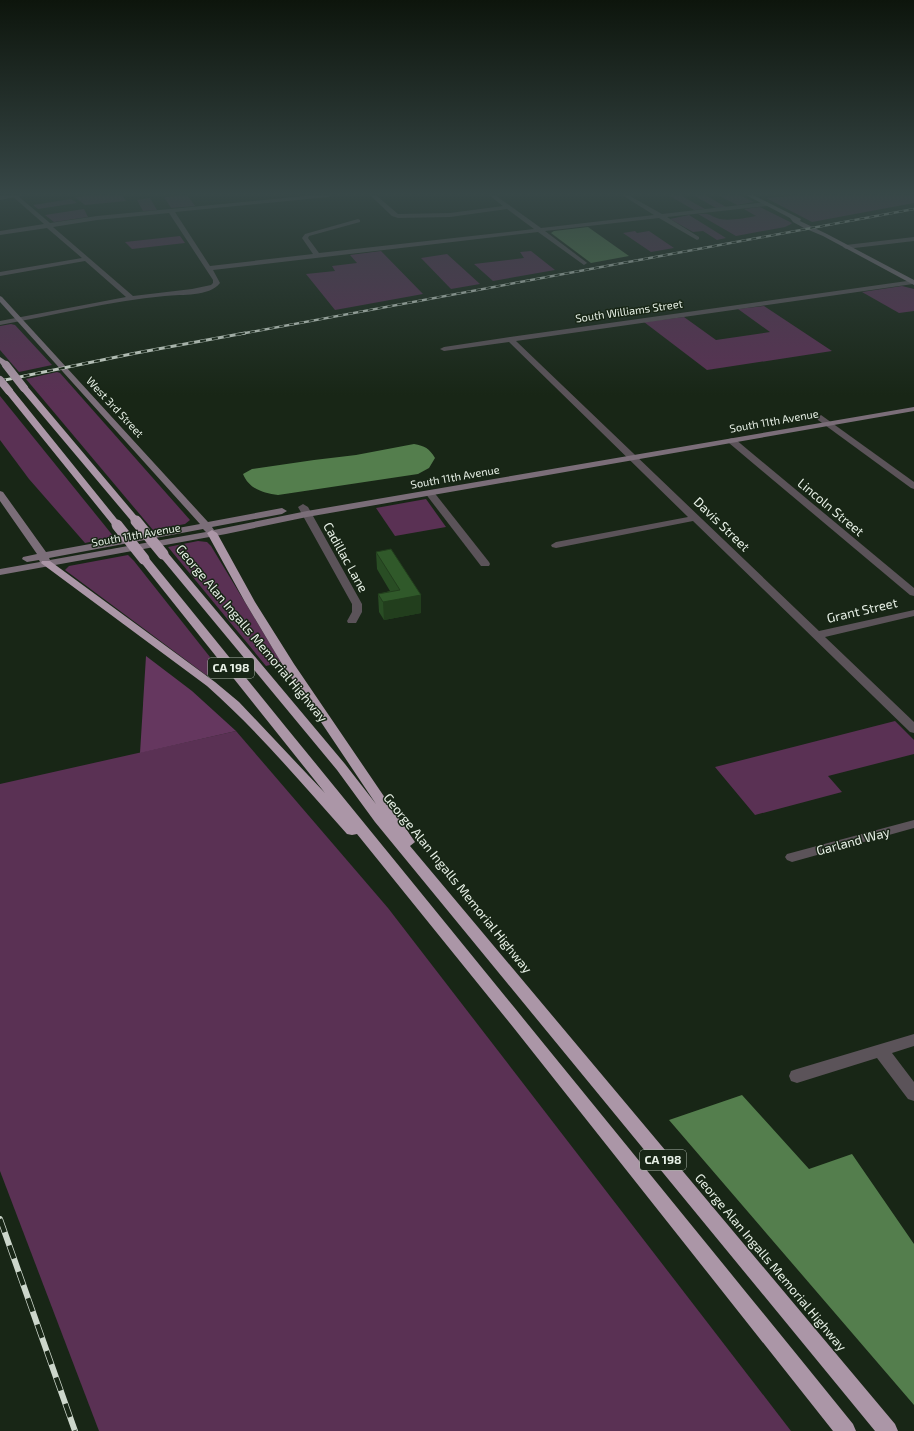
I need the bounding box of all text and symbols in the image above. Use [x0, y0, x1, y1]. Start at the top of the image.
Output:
street label: South Williams Street [574, 297, 683, 324]
street label: West 3rd Street [84, 374, 147, 440]
street label: South 11th Avenue [728, 406, 819, 435]
street label: South 11th Avenue [409, 462, 500, 491]
street label: Lincoln Street [795, 475, 867, 539]
street label: Davis Street [691, 493, 753, 555]
street label: Cadillac Lane [320, 519, 372, 595]
street label: South 11th Avenue [90, 520, 181, 549]
street label: George Alan Ingalls Memorial Highway [173, 541, 331, 725]
street label: Grant Street [825, 594, 899, 626]
road number: CA 198 [208, 658, 254, 678]
street label: George Alan Ingalls Memorial Highway [380, 790, 536, 976]
street label: Garland Way [814, 823, 892, 858]
road number: CA 198 [640, 1150, 686, 1170]
street label: George Alan Ingalls Memorial Highway [692, 1170, 850, 1354]

